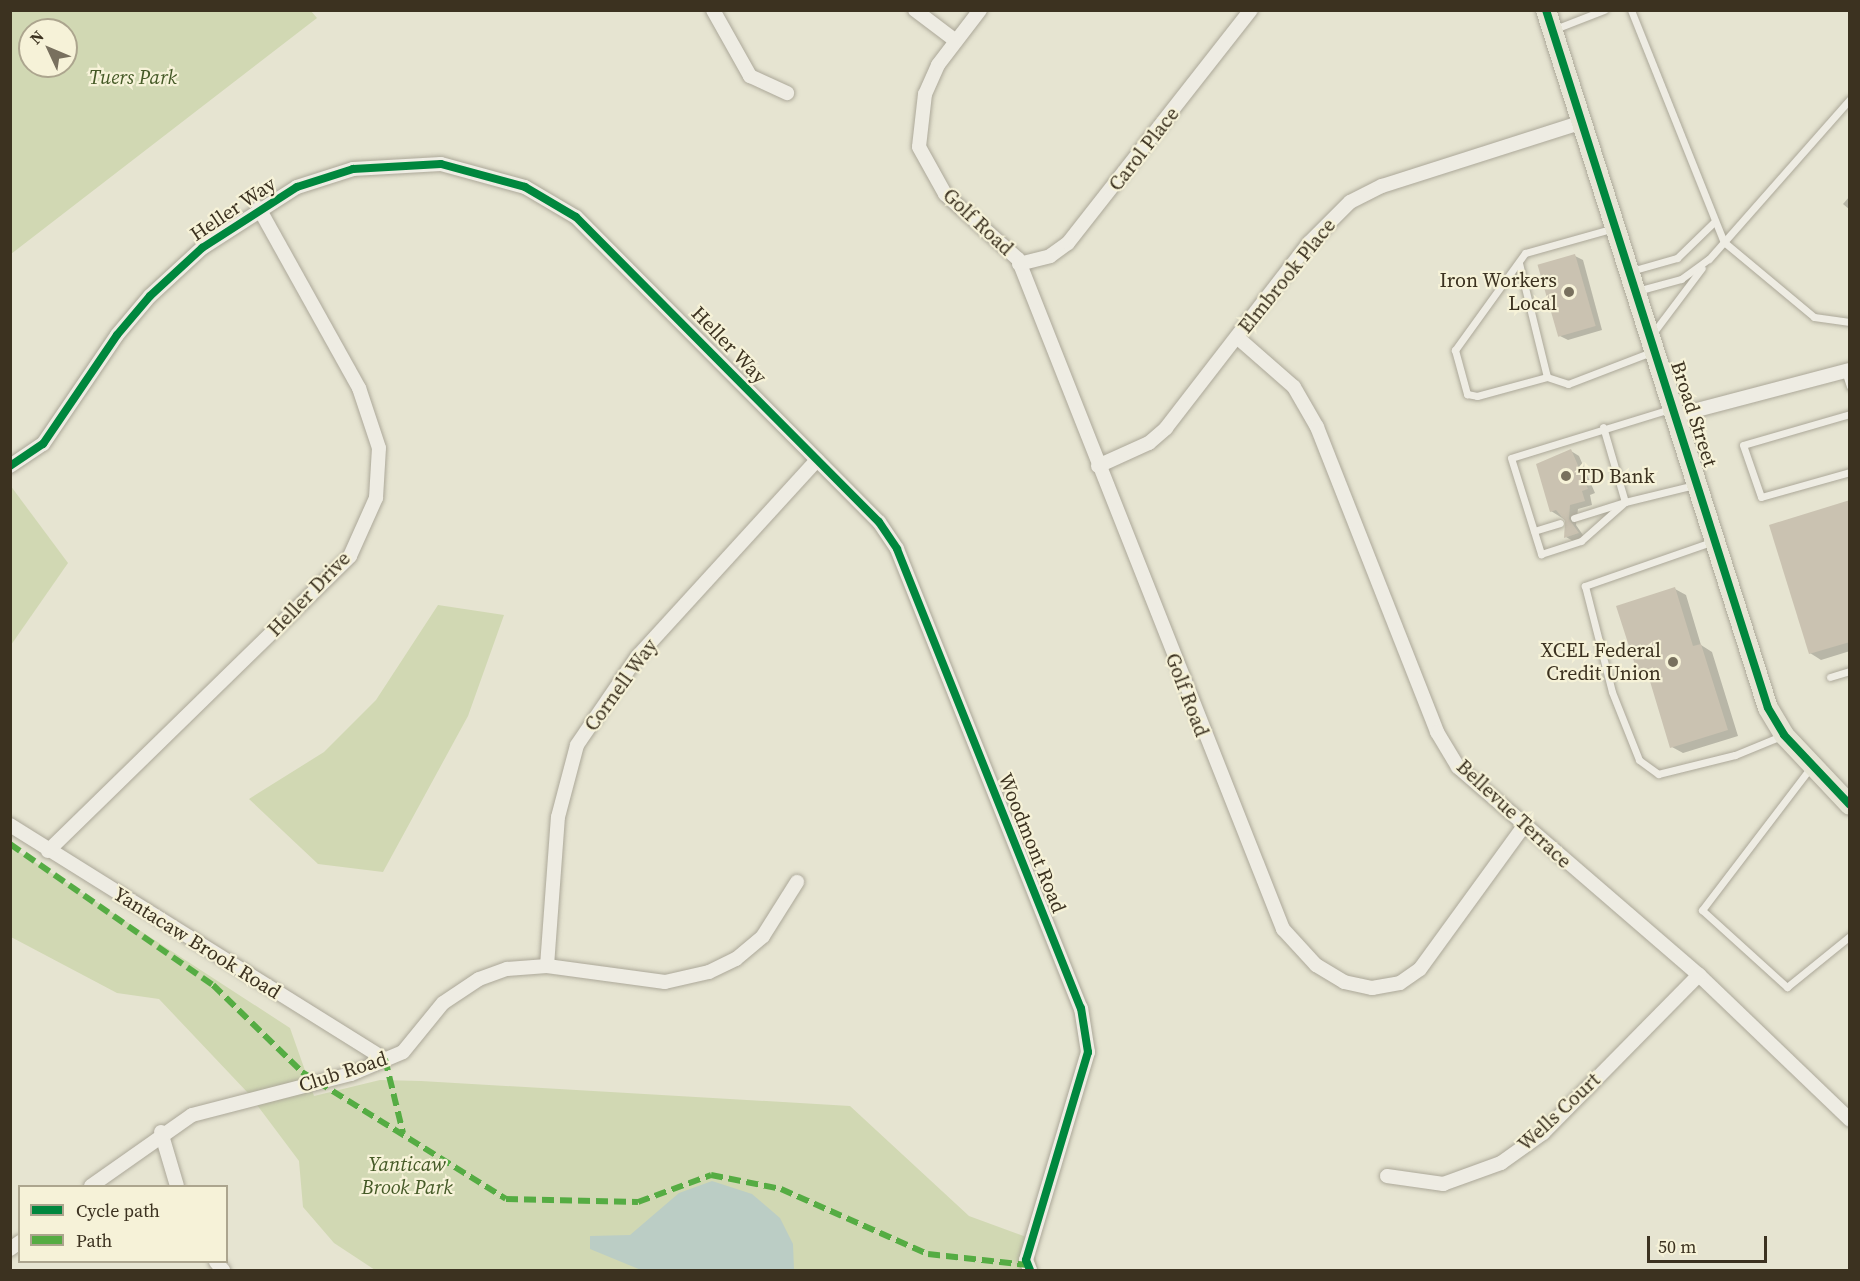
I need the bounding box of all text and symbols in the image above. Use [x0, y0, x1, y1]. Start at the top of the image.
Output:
north arrow [18, 18, 78, 78]
text: N [25, 25, 48, 49]
park label: Tuers Park [89, 65, 177, 89]
street label: Carol Place [1104, 102, 1184, 196]
street label: Heller Way [185, 171, 281, 247]
street label: Golf Road [938, 183, 1018, 261]
street label: Elmbrook Place [1233, 214, 1341, 338]
place label: Iron Workers Local [1439, 268, 1557, 315]
marker: Iron Workers Local [1562, 285, 1576, 299]
street label: Heller Way [686, 301, 772, 389]
street label: Broad Street [1666, 358, 1722, 470]
place label: TD Bank [1578, 464, 1655, 488]
marker: TD Bank [1559, 469, 1573, 483]
street label: Heller Drive [263, 547, 355, 641]
street label: Cornell Way [579, 634, 663, 736]
place label: XCEL Federal Credit Union [1541, 638, 1661, 685]
street label: Golf Road [1160, 650, 1214, 740]
marker: XCEL Federal Credit Union [1666, 655, 1680, 669]
street label: Bellevue Terrace [1451, 755, 1577, 873]
street label: Woodmont Road [993, 770, 1071, 916]
street label: Yantacaw Brook Road [109, 882, 285, 1004]
street label: Club Road [296, 1046, 390, 1098]
street label: Wells Court [1513, 1068, 1605, 1156]
park label: Yanticaw Brook Park [361, 1152, 453, 1199]
legend [18, 1185, 228, 1263]
text: Cycle path [76, 1198, 160, 1223]
scale bar [1650, 1224, 1770, 1262]
text: Path [76, 1228, 112, 1253]
text: 50 m [1658, 1234, 1696, 1259]

